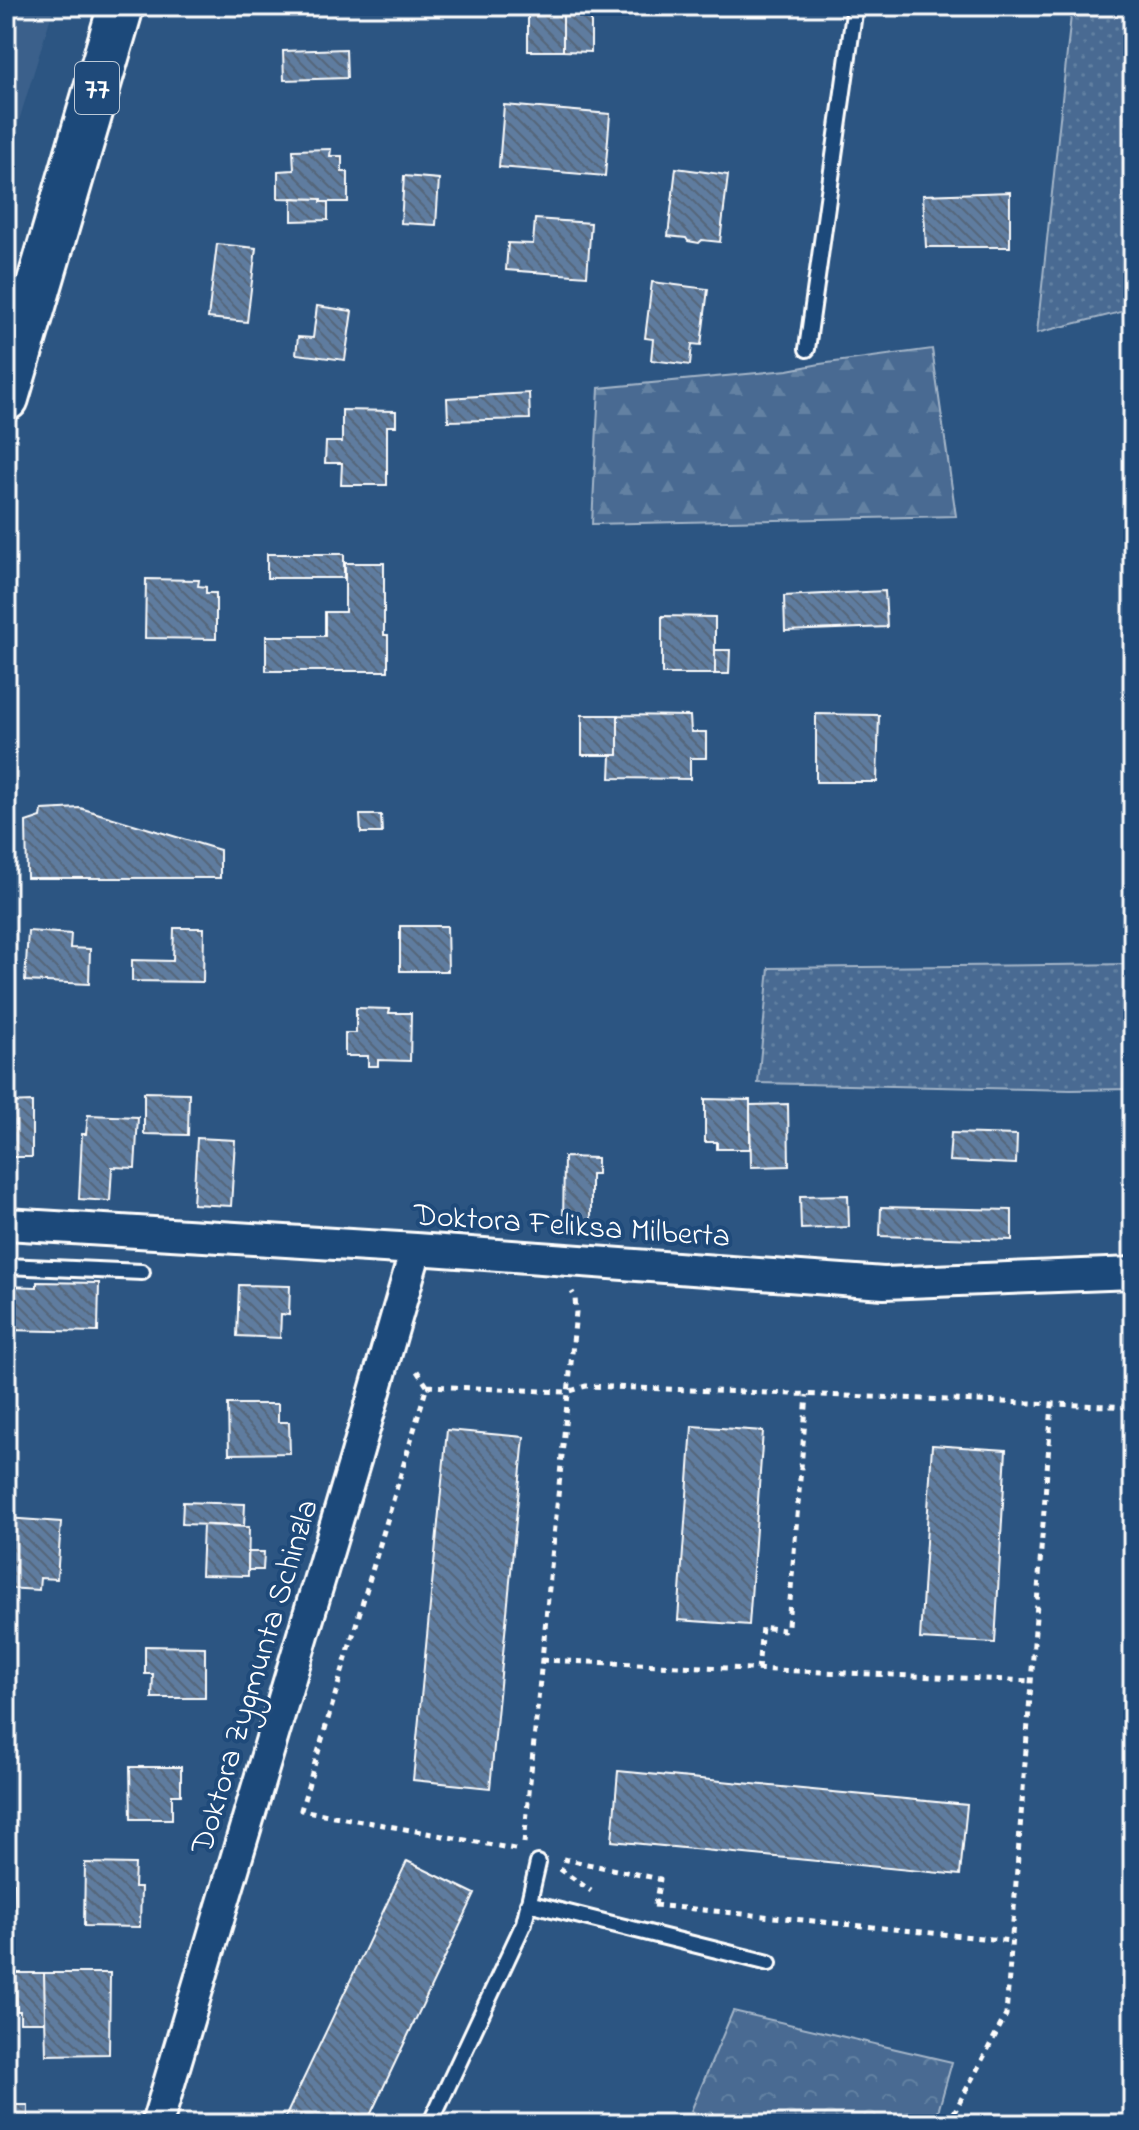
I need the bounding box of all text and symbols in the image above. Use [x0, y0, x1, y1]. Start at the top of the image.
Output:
road number: 77 [75, 62, 119, 114]
street label: Doktora Feliksa Milberta [411, 1193, 732, 1262]
street label: Doktora Zygmunta Schinzla [180, 1494, 333, 1861]

